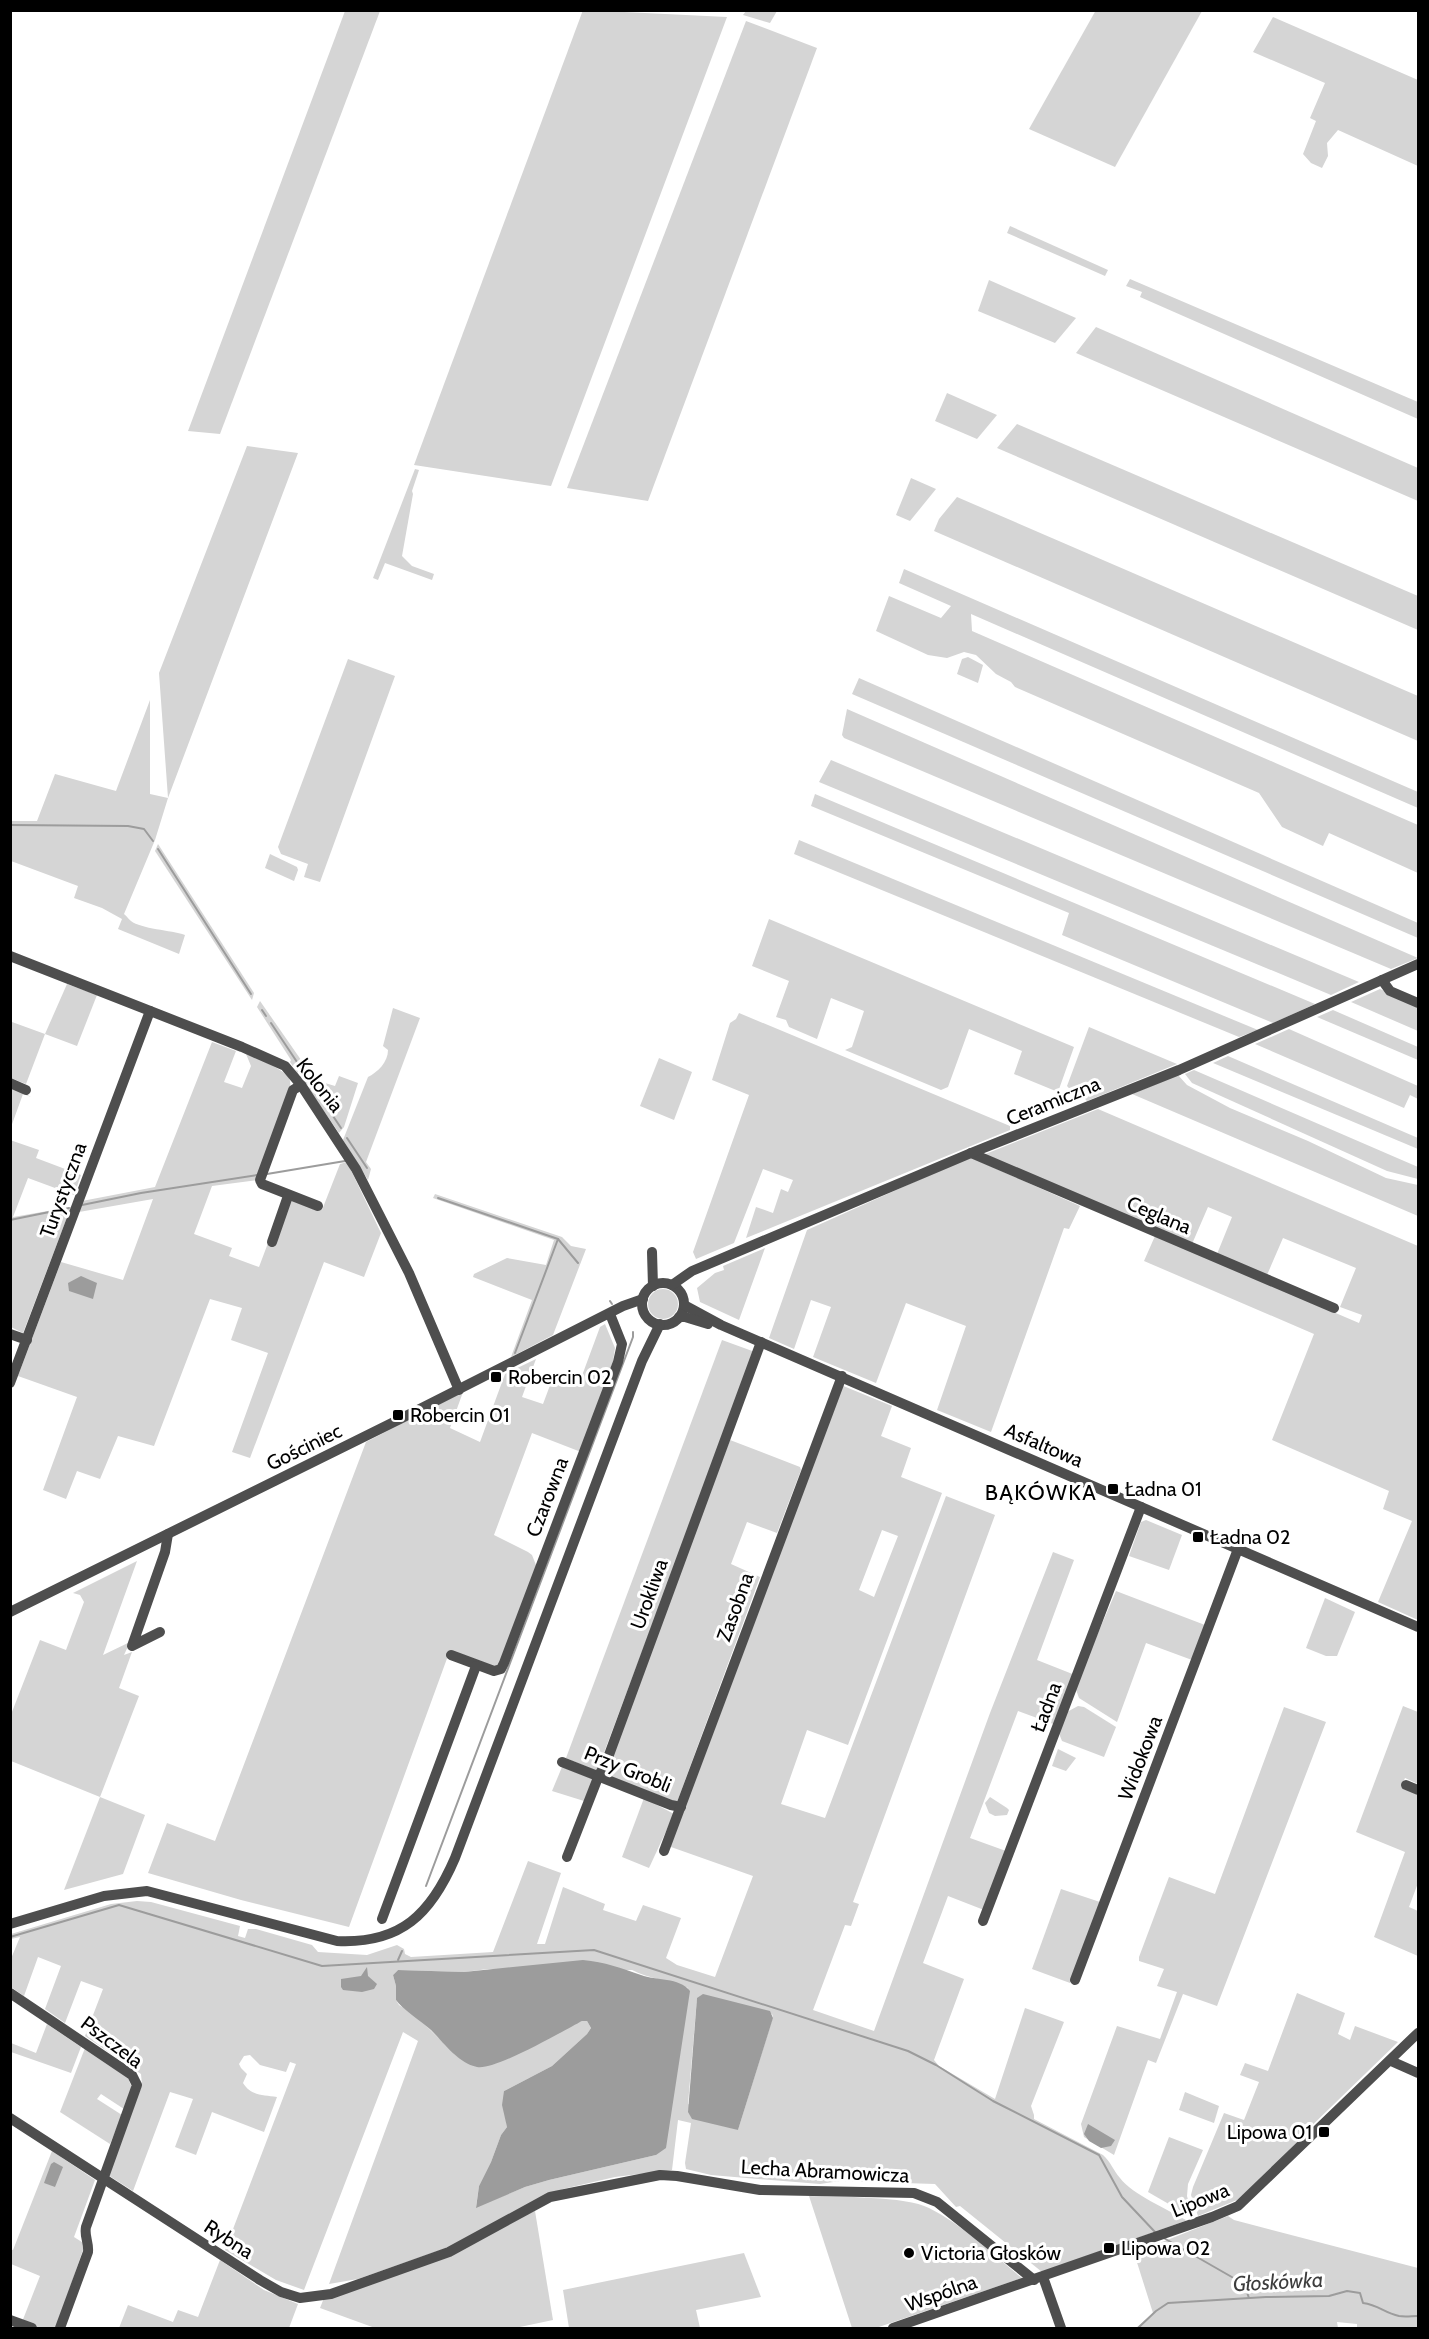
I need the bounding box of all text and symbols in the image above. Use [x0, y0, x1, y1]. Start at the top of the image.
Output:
street label: Kolonia [291, 1053, 349, 1117]
street label: Ceramiczna [1003, 1071, 1104, 1131]
street label: Turystyczna [35, 1139, 92, 1241]
street label: Ceglana [1123, 1191, 1195, 1239]
place label: Robercin 02 [508, 1365, 612, 1389]
marker: Robercin 02 [489, 1370, 503, 1384]
place label: Robercin 01 [410, 1403, 510, 1427]
marker: Robercin 01 [391, 1408, 405, 1422]
street label: Asfaltowa [1001, 1418, 1087, 1472]
street label: Gościniec [262, 1419, 346, 1475]
street label: Czarowna [521, 1453, 573, 1540]
place label: Ładna 01 [1125, 1477, 1201, 1501]
district label: BĄKÓWKA [985, 1479, 1097, 1506]
marker: Ładna 01 [1106, 1482, 1120, 1496]
place label: Ładna 02 [1210, 1525, 1290, 1549]
marker: Ładna 02 [1191, 1530, 1205, 1544]
street label: Urokliwa [625, 1555, 673, 1632]
street label: Zasobna [711, 1569, 759, 1645]
street label: Ładna [1026, 1678, 1067, 1735]
street label: Widokowa [1113, 1712, 1167, 1804]
street label: Przy Grobli [581, 1741, 675, 1797]
street label: Pszczela [76, 2011, 148, 2073]
place label: Lipowa 01 [1227, 2120, 1312, 2144]
marker: Lipowa 01 [1317, 2125, 1331, 2139]
street label: Lecha Abramowicza [740, 2155, 910, 2187]
street label: Lipowa [1168, 2177, 1233, 2222]
street label: Rybna [200, 2214, 258, 2264]
place label: Lipowa 02 [1121, 2236, 1210, 2260]
place label: Victoria Głosków [921, 2241, 1062, 2265]
marker: Lipowa 02 [1102, 2241, 1116, 2255]
marker: Victoria Głosków [902, 2246, 916, 2260]
water label: Głoskówka [1232, 2267, 1324, 2296]
street label: Wspólna [902, 2269, 980, 2316]

